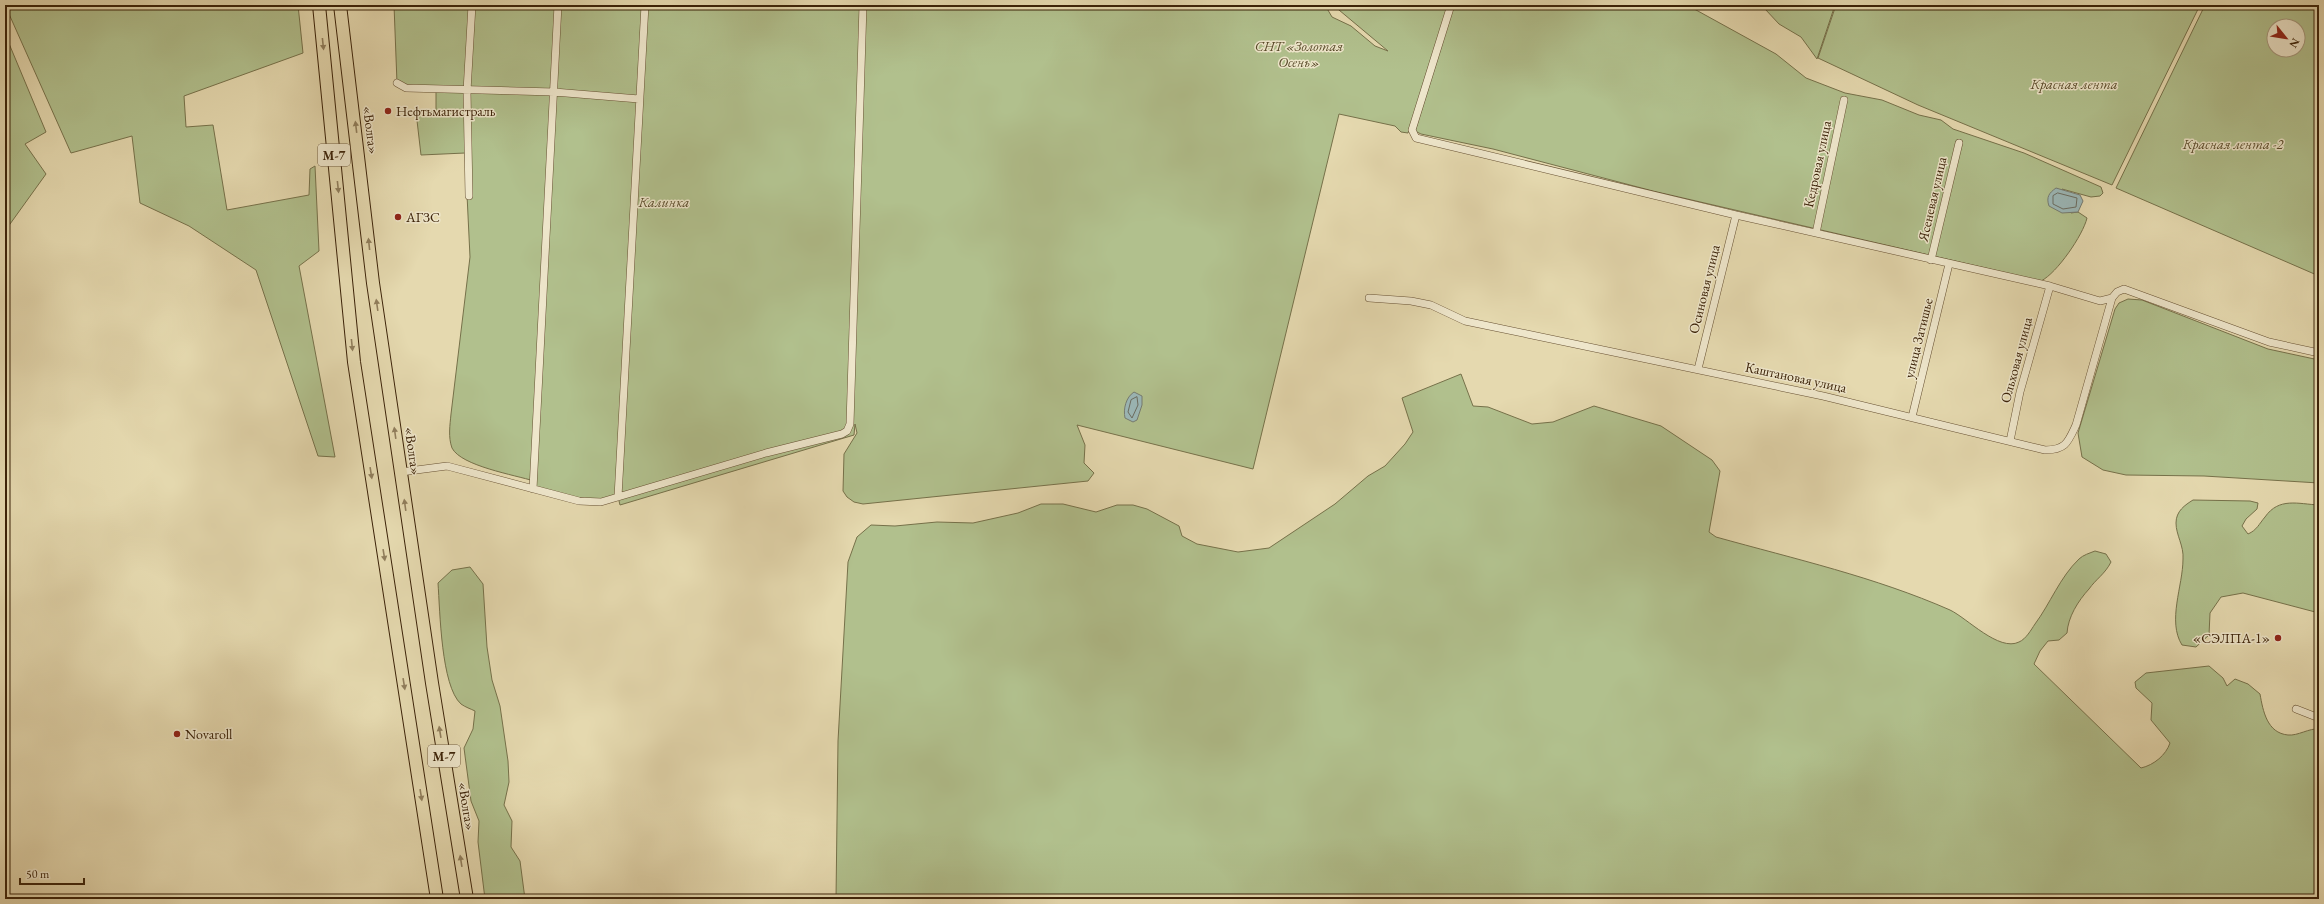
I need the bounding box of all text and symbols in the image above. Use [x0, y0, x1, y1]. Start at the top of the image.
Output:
north arrow [2266, 18, 2306, 58]
text: N [2286, 36, 2303, 50]
park label: СНТ «Золотая Осень» [1255, 37, 1343, 71]
one-way arrow [320, 38, 326, 50]
park label: Красная лента [2029, 75, 2118, 93]
place label: Нефтьмагистраль [396, 102, 496, 120]
street label: «Волга» [359, 105, 383, 155]
marker: Нефтьмагистраль [383, 106, 393, 116]
street label: Кедровая улица [1799, 119, 1835, 209]
one-way arrow [352, 121, 359, 134]
park label: Красная лента -2 [2182, 135, 2285, 153]
road number: М-7 [318, 144, 350, 166]
street label: Ясеневая улица [1913, 155, 1951, 244]
one-way arrow [334, 181, 341, 193]
park label: Калинка [638, 193, 690, 211]
place label: АГЗС [405, 208, 440, 226]
marker: АГЗС [393, 212, 403, 222]
one-way arrow [366, 238, 372, 250]
street label: Осиновая улица [1684, 242, 1724, 335]
street label: улица Затишье [1899, 295, 1937, 380]
one-way arrow [374, 299, 380, 311]
street label: Ольховая улица [1996, 315, 2036, 405]
one-way arrow [349, 339, 356, 351]
street label: Каштановая улица [1744, 357, 1849, 397]
street label: «Волга» [401, 426, 425, 476]
one-way arrow [392, 427, 398, 439]
one-way arrow [368, 467, 374, 479]
one-way arrow [402, 499, 408, 511]
one-way arrow [381, 549, 387, 561]
place label: «СЭЛПА-1» [2193, 629, 2270, 647]
marker: «СЭЛПА-1» [2273, 633, 2283, 643]
one-way arrow [401, 677, 407, 690]
place label: Novaroll [185, 725, 233, 743]
one-way arrow [437, 726, 443, 738]
marker: Novaroll [172, 729, 182, 739]
road number: М-7 [428, 745, 460, 767]
street label: «Волга» [454, 781, 480, 831]
one-way arrow [418, 789, 424, 801]
one-way arrow [457, 854, 463, 867]
scale bar [20, 860, 84, 886]
text: 50 m [26, 866, 50, 882]

